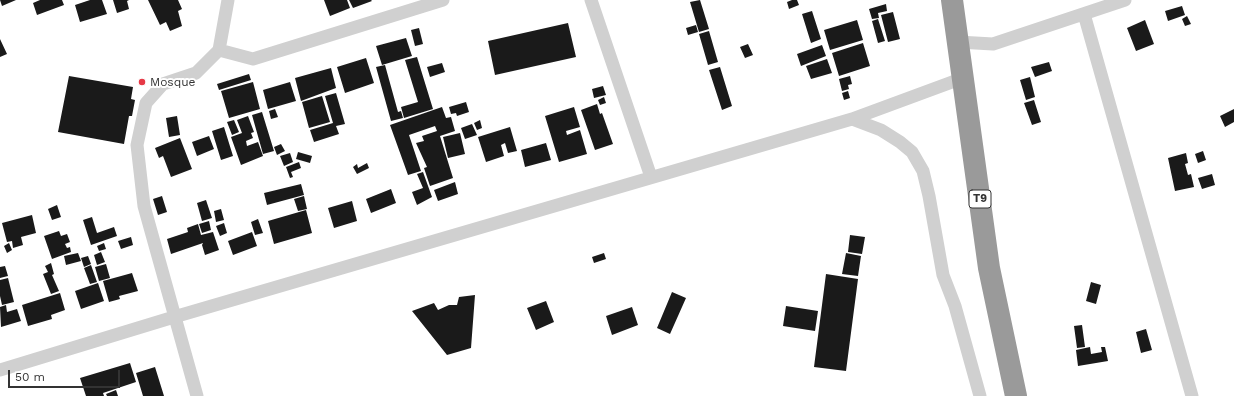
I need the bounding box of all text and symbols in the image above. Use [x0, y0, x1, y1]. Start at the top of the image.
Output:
place label: Mosque [150, 75, 196, 89]
marker: Mosque [137, 77, 147, 87]
road number: T9 [969, 190, 991, 208]
scale bar [10, 362, 122, 388]
text: 50 m [15, 370, 45, 384]

